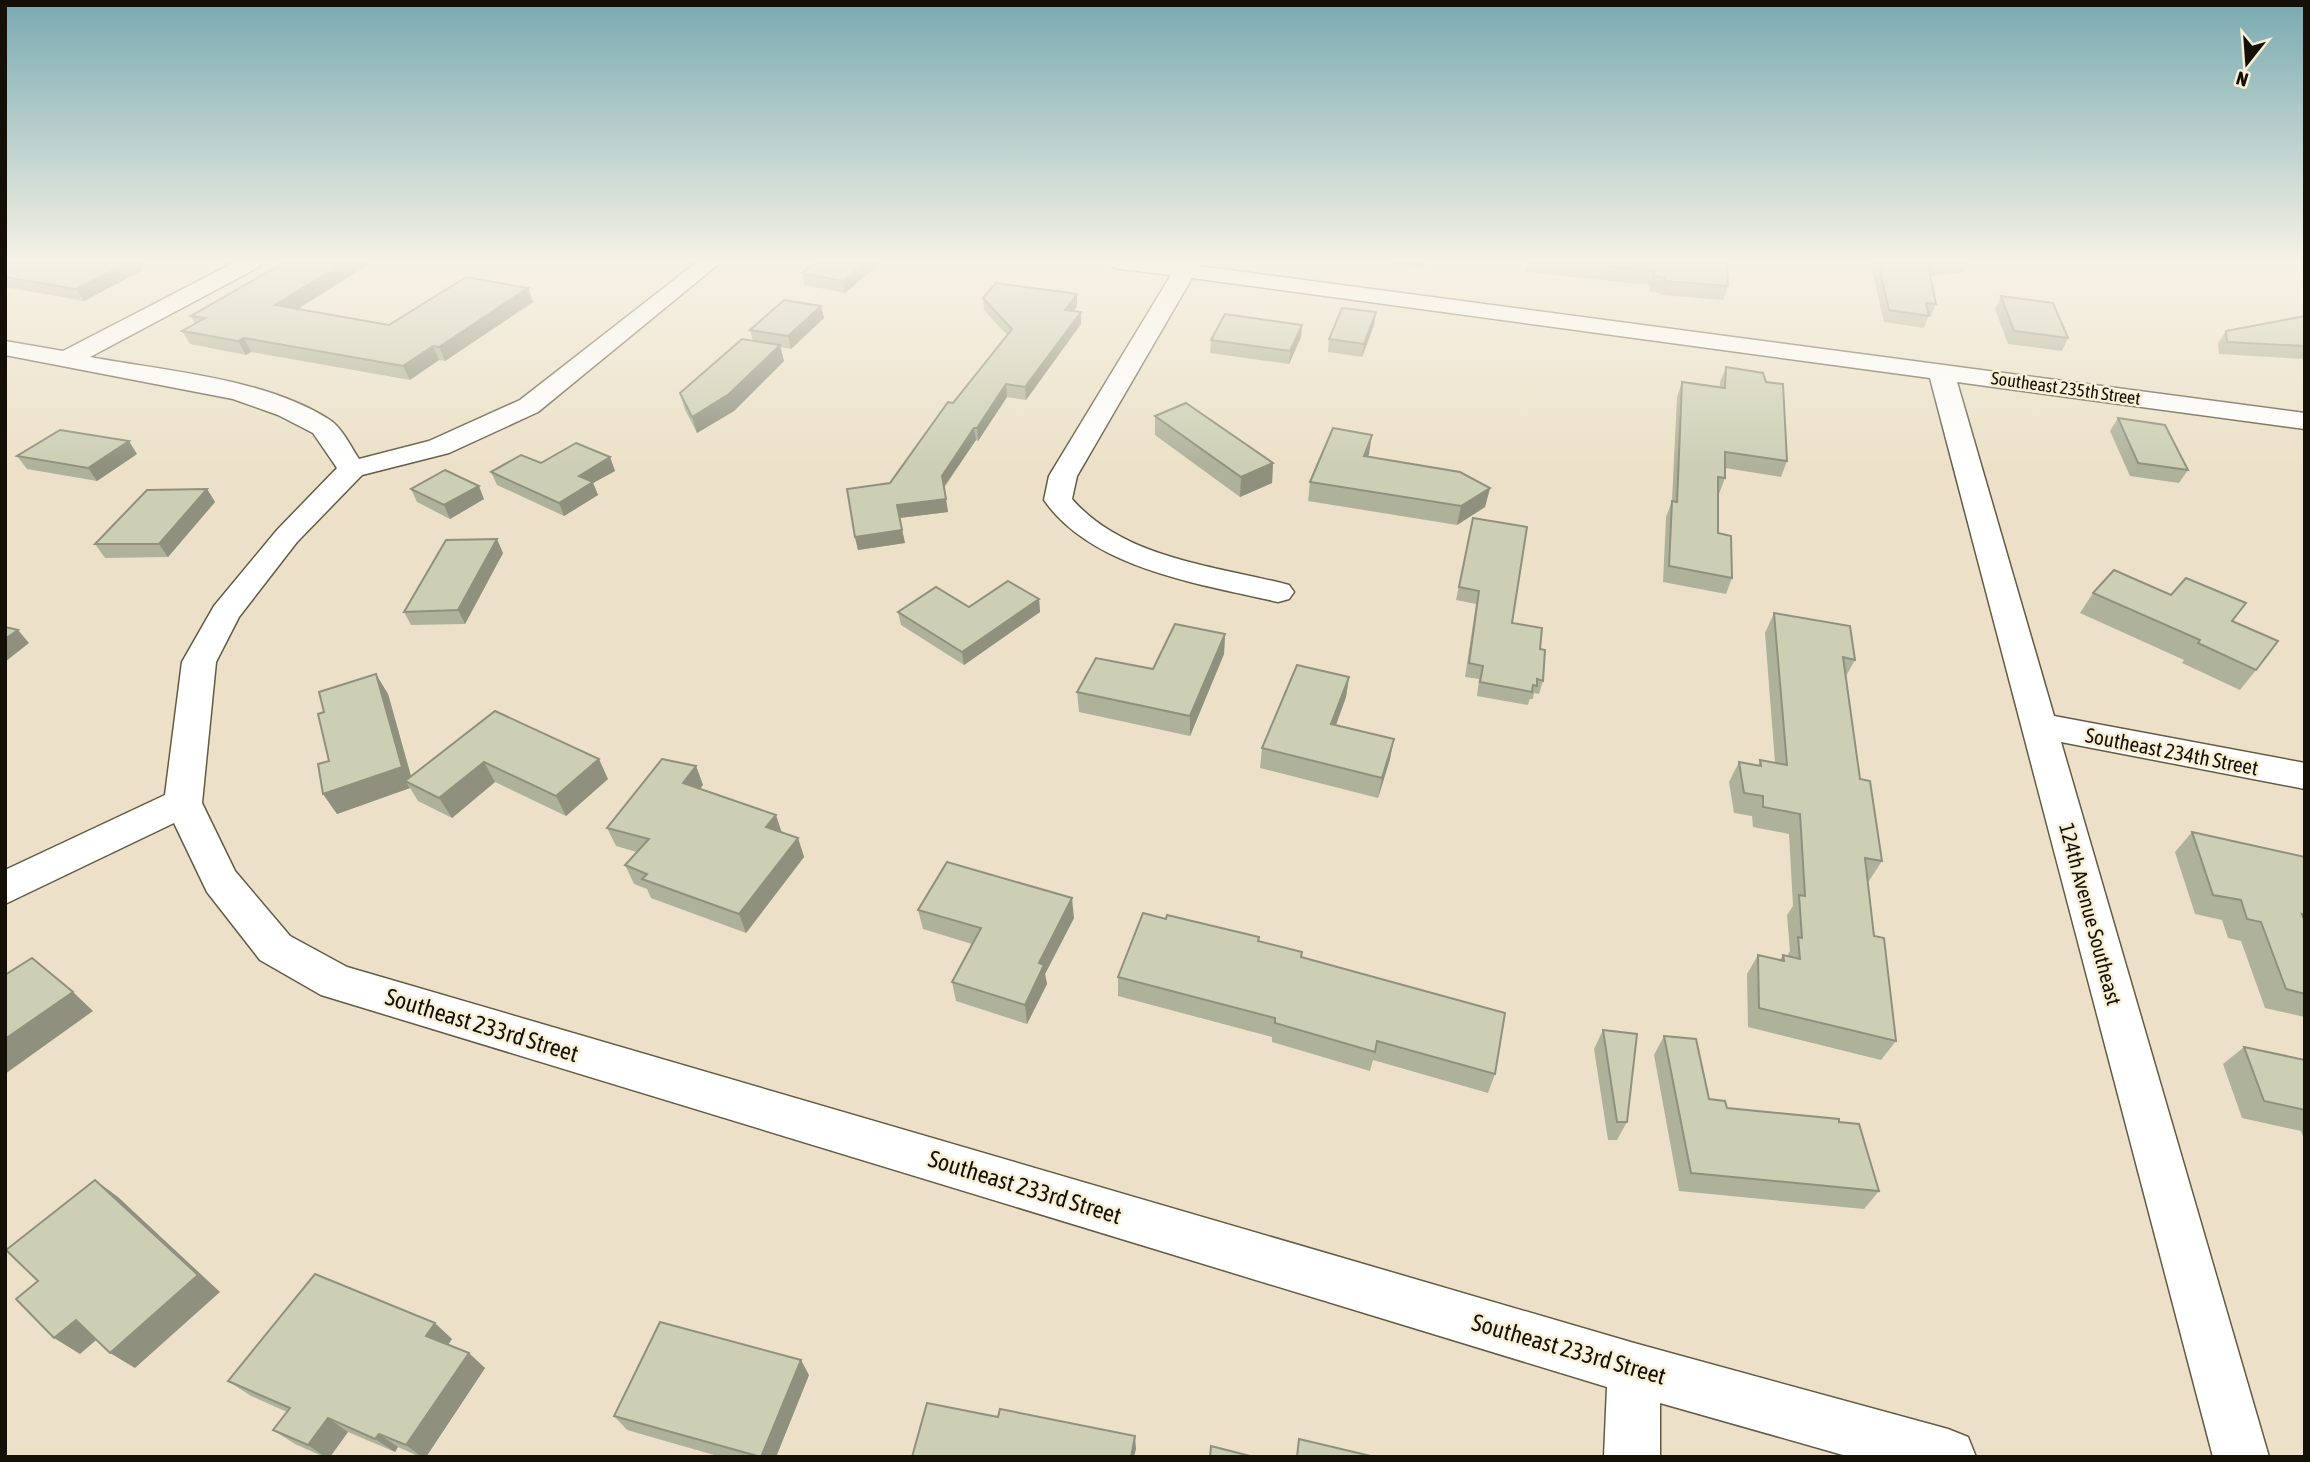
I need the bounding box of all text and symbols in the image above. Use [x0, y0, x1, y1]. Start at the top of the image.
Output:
north arrow [2212, 28, 2282, 98]
text: N [2233, 67, 2251, 91]
street label: Southeast 235th Street [1990, 367, 2142, 409]
street label: Southeast 234th Street [2084, 722, 2260, 780]
street label: 124th Avenue Southeast [2055, 820, 2127, 1008]
street label: Southeast 233rd Street [382, 983, 582, 1067]
street label: Southeast 233rd Street [925, 1145, 1125, 1229]
street label: Southeast 233rd Street [1469, 1308, 1669, 1390]

